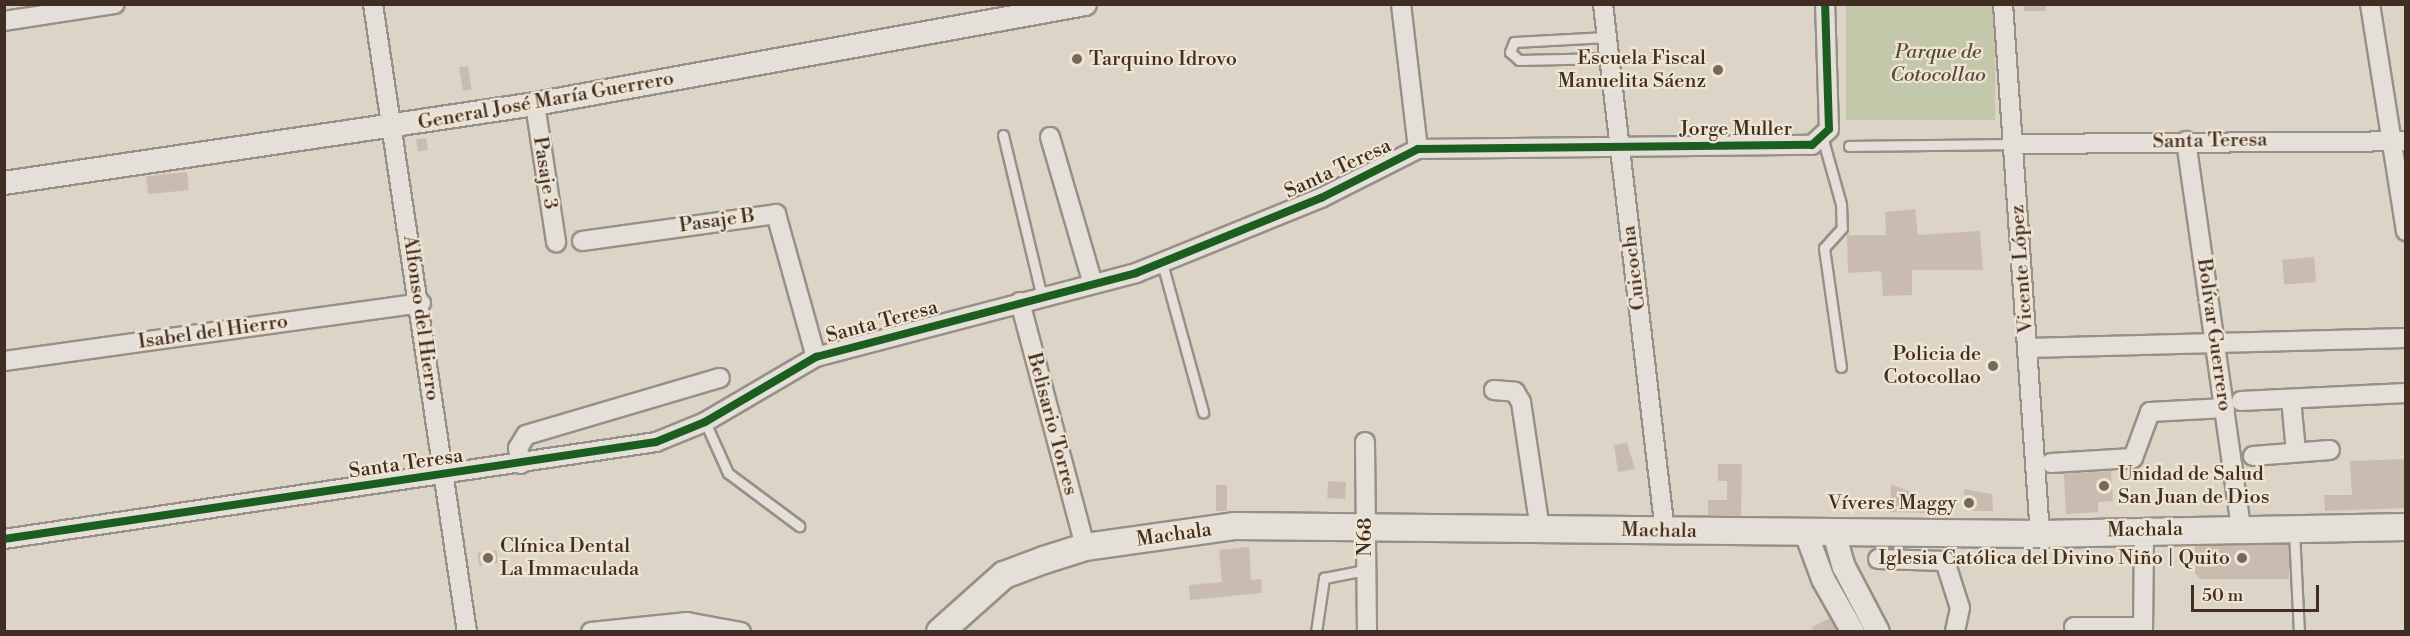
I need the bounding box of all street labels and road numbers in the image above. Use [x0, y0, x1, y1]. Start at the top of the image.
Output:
street label: General José María Guerrero [416, 67, 676, 135]
street label: Jorge Muller [1680, 117, 1792, 141]
street label: Santa Teresa [2152, 128, 2268, 154]
street label: Santa Teresa [1281, 134, 1395, 204]
street label: Pasaje 3 [527, 135, 563, 211]
street label: Pasaje B [678, 204, 756, 238]
street label: Vicente López [2006, 204, 2038, 334]
street label: Cuicocha [1617, 224, 1651, 312]
street label: Alfonso del Hierro [398, 234, 444, 402]
street label: Bolívar Guerrero [2191, 257, 2237, 413]
street label: Santa Teresa [823, 296, 941, 348]
street label: Isabel del Hierro [137, 310, 289, 354]
street label: Belisario Torres [1021, 350, 1083, 498]
street label: Santa Teresa [347, 444, 465, 484]
street label: N68 [1353, 517, 1377, 557]
street label: Machala [2107, 517, 2183, 543]
street label: Machala [1135, 518, 1213, 552]
street label: Machala [1621, 518, 1697, 544]

